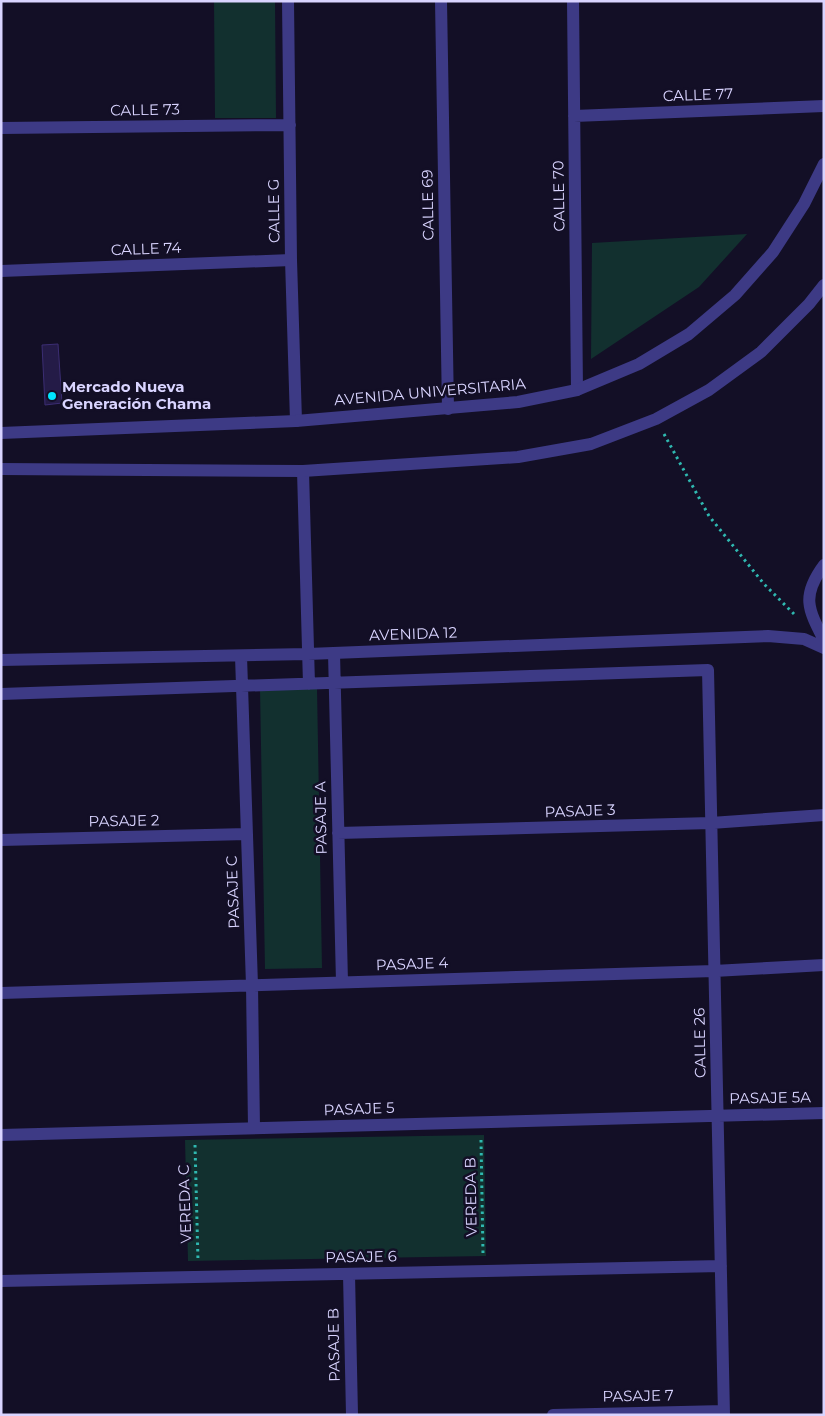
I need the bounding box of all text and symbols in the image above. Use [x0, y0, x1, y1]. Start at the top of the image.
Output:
street label: CALLE 77 [662, 84, 734, 105]
street label: CALLE 73 [110, 99, 180, 120]
street label: CALLE 70 [548, 160, 569, 232]
street label: CALLE 69 [417, 169, 438, 241]
street label: CALLE G [263, 179, 284, 243]
street label: CALLE 74 [110, 238, 182, 259]
street label: AVENIDA UNIVERSITARIA [333, 374, 527, 409]
place label: Mercado Nueva Generación Chama [62, 377, 211, 413]
marker: Mercado Nueva Generación Chama [46, 390, 58, 402]
street label: AVENIDA 12 [369, 622, 457, 645]
street label: PASAJE A [310, 781, 331, 855]
street label: PASAJE 3 [544, 800, 616, 821]
street label: PASAJE 2 [88, 810, 160, 831]
street label: PASAJE C [222, 855, 243, 929]
street label: PASAJE 4 [375, 953, 449, 974]
street label: CALLE 26 [689, 1008, 710, 1078]
street label: PASAJE 5A [729, 1087, 811, 1108]
street label: PASAJE 5 [323, 1098, 395, 1119]
street label: VEREDA B [460, 1157, 481, 1237]
street label: VEREDA C [174, 1164, 195, 1244]
street label: PASAJE 6 [325, 1246, 397, 1267]
street label: PASAJE B [323, 1308, 344, 1382]
street label: PASAJE 7 [602, 1385, 674, 1406]

